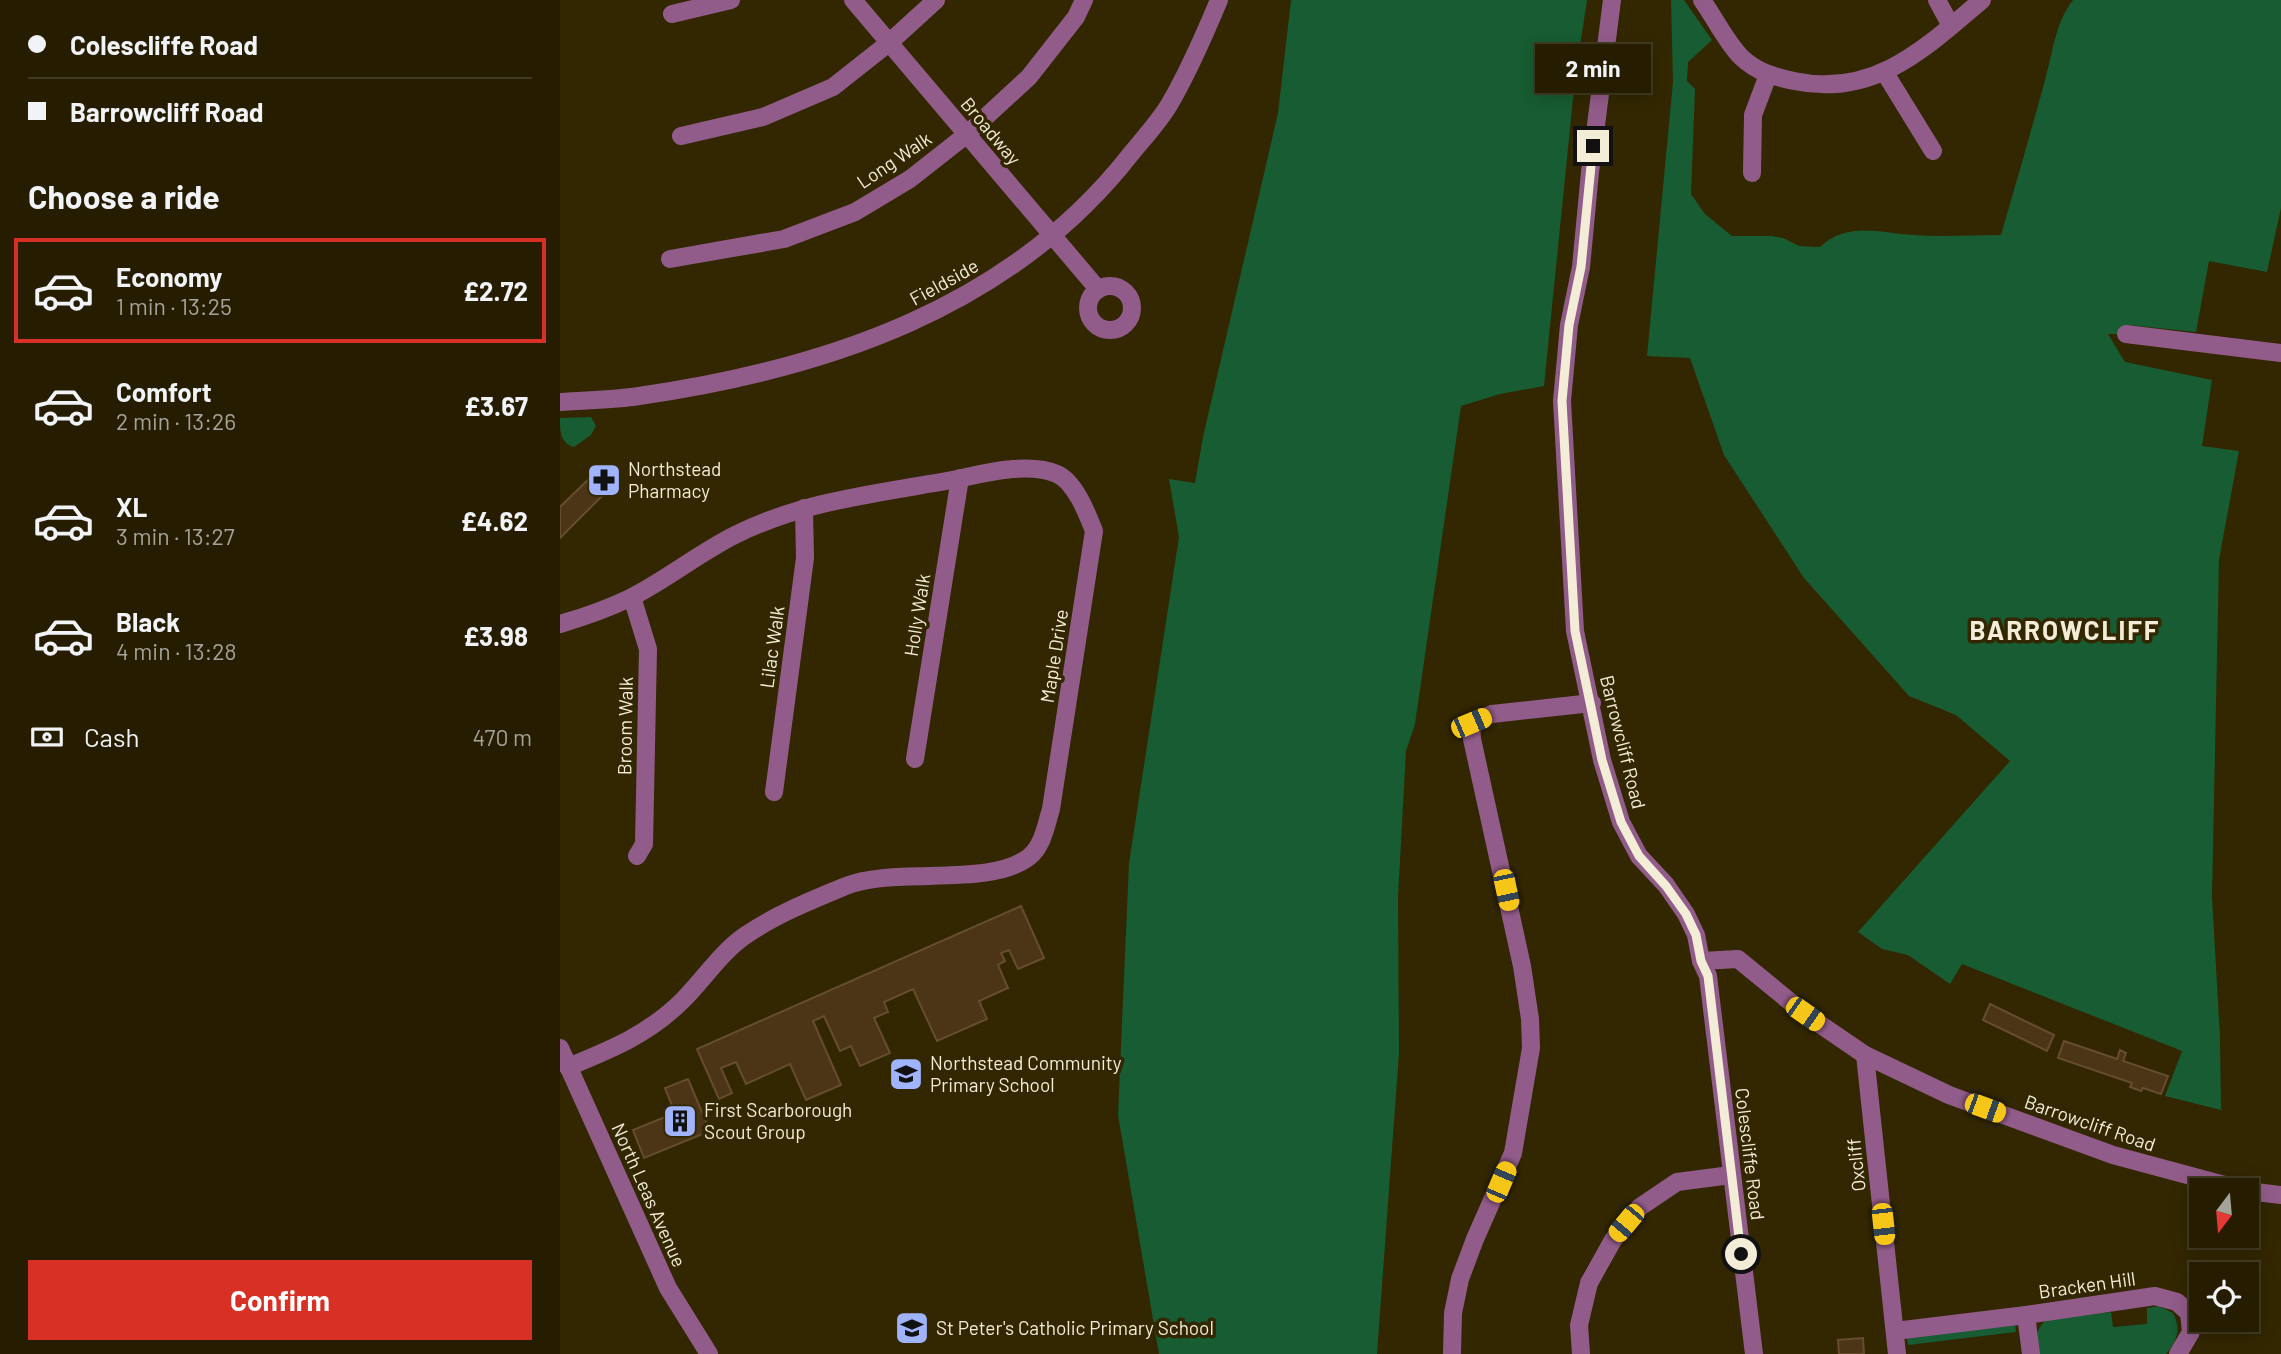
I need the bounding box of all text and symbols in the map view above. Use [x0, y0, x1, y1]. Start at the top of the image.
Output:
text: Colescliffe Road [70, 29, 258, 60]
callout: 2 min [1535, 44, 1651, 94]
text: 2 min [1565, 54, 1621, 82]
street label: Broadway [957, 92, 1026, 169]
text: Barrowcliff Road [70, 96, 264, 127]
street label: Long Walk [852, 126, 935, 193]
route end [1577, 130, 1609, 162]
text: Choose a ride [28, 177, 220, 215]
street label: Fieldside [905, 253, 982, 310]
icon: car [32, 259, 95, 322]
text: Economy [116, 261, 222, 292]
text: £2.72 [463, 275, 528, 306]
text: 1 min · 13:25 [116, 292, 232, 320]
icon: car [32, 374, 95, 437]
text: Comfort [116, 376, 212, 407]
text: £3.67 [464, 390, 528, 421]
text: 2 min · 13:26 [116, 407, 236, 435]
place label: Northstead Pharmacy [628, 457, 721, 502]
pharmacy icon: Northstead Pharmacy [585, 461, 623, 499]
icon: car [32, 489, 95, 552]
text: XL [116, 491, 147, 522]
text: £4.62 [461, 505, 528, 536]
text: 3 min · 13:27 [116, 522, 235, 550]
street label: Holly Walk [899, 572, 934, 658]
icon: car [32, 604, 95, 667]
street label: Lilac Walk [754, 604, 789, 690]
text: Black [116, 606, 180, 637]
street label: Maple Drive [1035, 607, 1072, 704]
district label: BARROWCLIFF [1970, 614, 2160, 645]
text: £3.98 [463, 620, 528, 651]
text: 4 min · 13:28 [116, 637, 237, 665]
street label: Barrowcliff Road [1596, 673, 1651, 811]
street label: Broom Walk [612, 677, 637, 775]
car [1448, 705, 1495, 741]
icon: cash [28, 718, 66, 756]
text: Cash [84, 721, 139, 752]
text: 470 m [473, 723, 532, 751]
car [1492, 867, 1521, 913]
car [1782, 993, 1829, 1035]
place label: Northstead Community Primary School [930, 1051, 1122, 1096]
school or university icon: Northstead Community Primary School [887, 1055, 925, 1093]
street label: Colescliffe Road [1731, 1087, 1770, 1221]
street label: Barrowcliff Road [2022, 1089, 2159, 1156]
car [1962, 1091, 2009, 1125]
place label: First Scarborough Scout Group [704, 1098, 852, 1143]
building icon: First Scarborough Scout Group [661, 1102, 699, 1140]
street label: North Leas Avenue [607, 1119, 692, 1270]
street label: Oxcliff [1841, 1137, 1870, 1193]
car [1484, 1159, 1519, 1205]
north arrow [2189, 1178, 2259, 1248]
map controls [2189, 1178, 2259, 1332]
car [1605, 1200, 1648, 1246]
car [1871, 1202, 1896, 1246]
route start [1725, 1238, 1757, 1270]
button: Confirm [28, 1260, 532, 1340]
button: locate [2189, 1262, 2259, 1332]
street label: Bracken Hill [2037, 1266, 2137, 1303]
school or university icon: St Peter's Catholic Primary School [893, 1309, 931, 1347]
place label: St Peter's Catholic Primary School [936, 1316, 1214, 1339]

